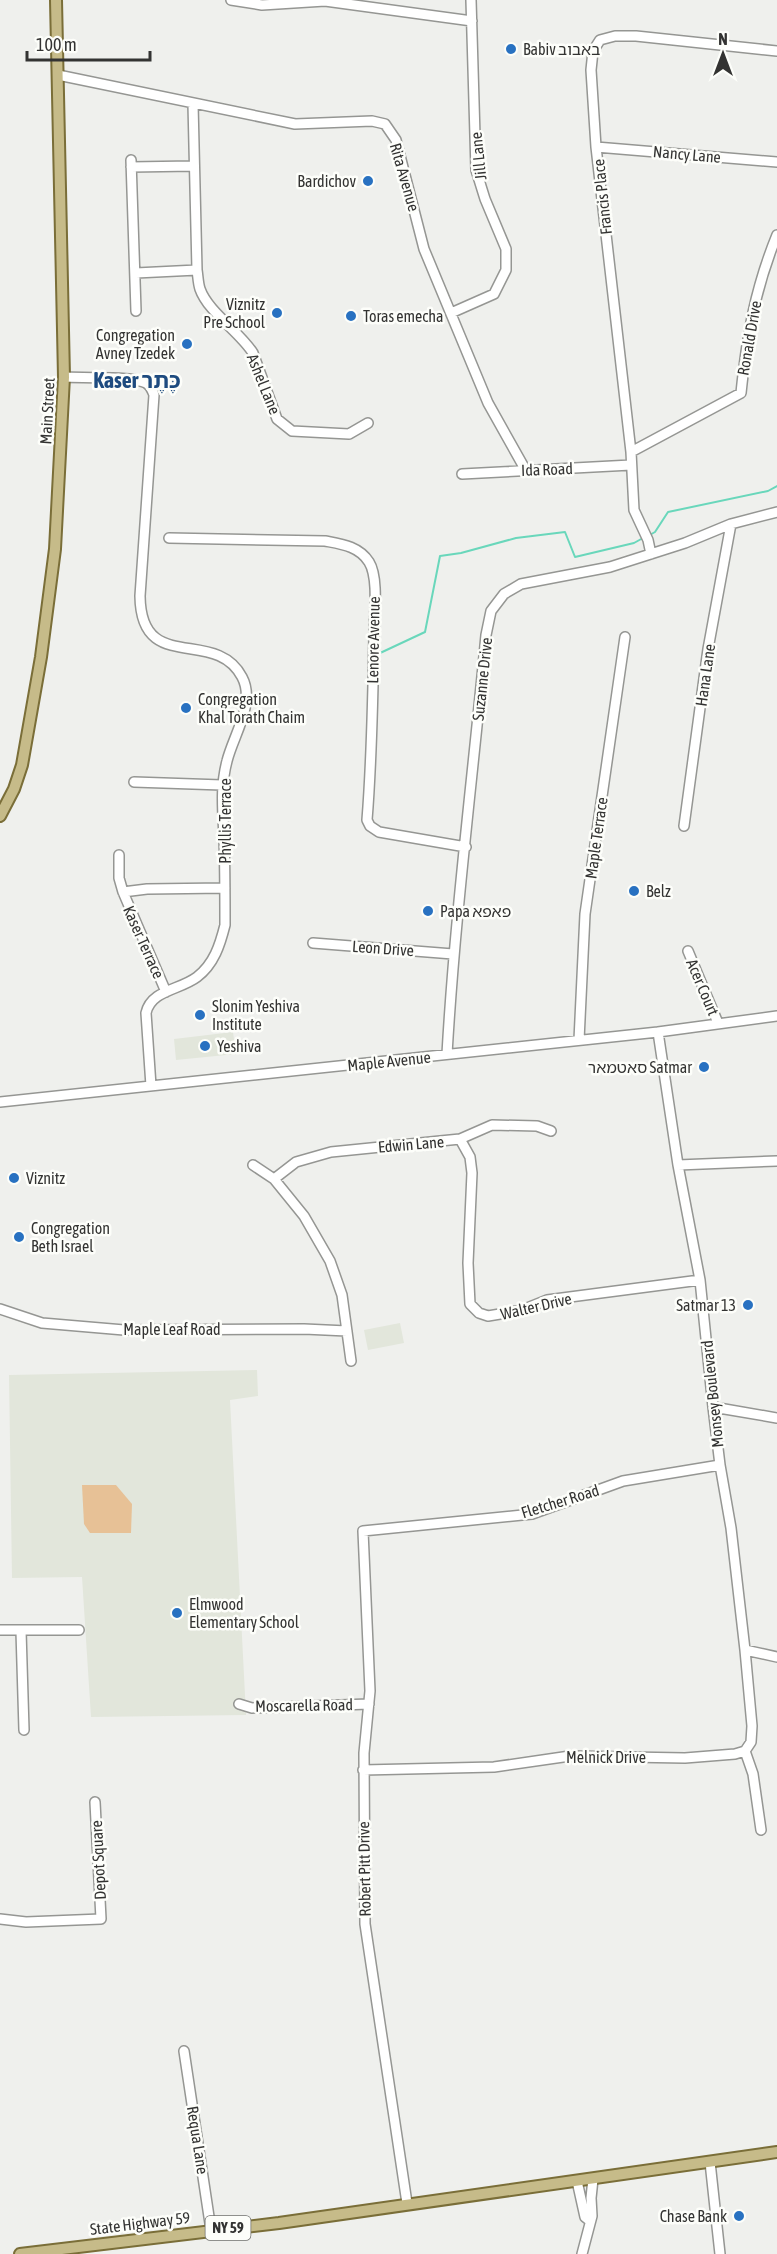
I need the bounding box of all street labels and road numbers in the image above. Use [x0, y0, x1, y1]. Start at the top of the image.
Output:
street label: Jill Lane [467, 131, 489, 181]
street label: Rita Avenue [387, 141, 423, 213]
street label: Nancy Lane [652, 142, 722, 167]
street label: Francis Place [589, 158, 615, 236]
street label: Ronald Drive [734, 299, 764, 377]
street label: Ashel Lane [244, 351, 284, 417]
street label: Main Street [36, 377, 58, 445]
street label: Ida Road [521, 459, 573, 479]
street label: Lenore Avenue [363, 596, 383, 684]
street label: Suzanne Drive [469, 636, 495, 722]
street label: Hana Lane [692, 643, 718, 707]
street label: Phyllis Terrace [216, 778, 235, 864]
street label: Maple Terrace [581, 796, 612, 880]
street label: Kaser Terrace [120, 903, 168, 981]
street label: Leon Drive [351, 937, 415, 959]
street label: Acer Court [683, 956, 723, 1018]
street label: Maple Avenue [346, 1048, 432, 1075]
street label: Edwin Lane [377, 1132, 445, 1156]
street label: Walter Drive [499, 1289, 573, 1323]
street label: Maple Leaf Road [123, 1320, 221, 1339]
street label: Monsey Boulevard [697, 1339, 728, 1449]
street label: Fletcher Road [519, 1481, 601, 1521]
street label: Moscarella Road [255, 1695, 353, 1715]
street label: Melnick Drive [566, 1748, 646, 1766]
street label: Depot Square [87, 1820, 110, 1900]
street label: Robert Pitt Drive [354, 1821, 374, 1917]
street label: Requa Lane [183, 2105, 212, 2176]
street label: State Highway 59 [89, 2208, 191, 2239]
road number: NY 59 [206, 2216, 250, 2240]

